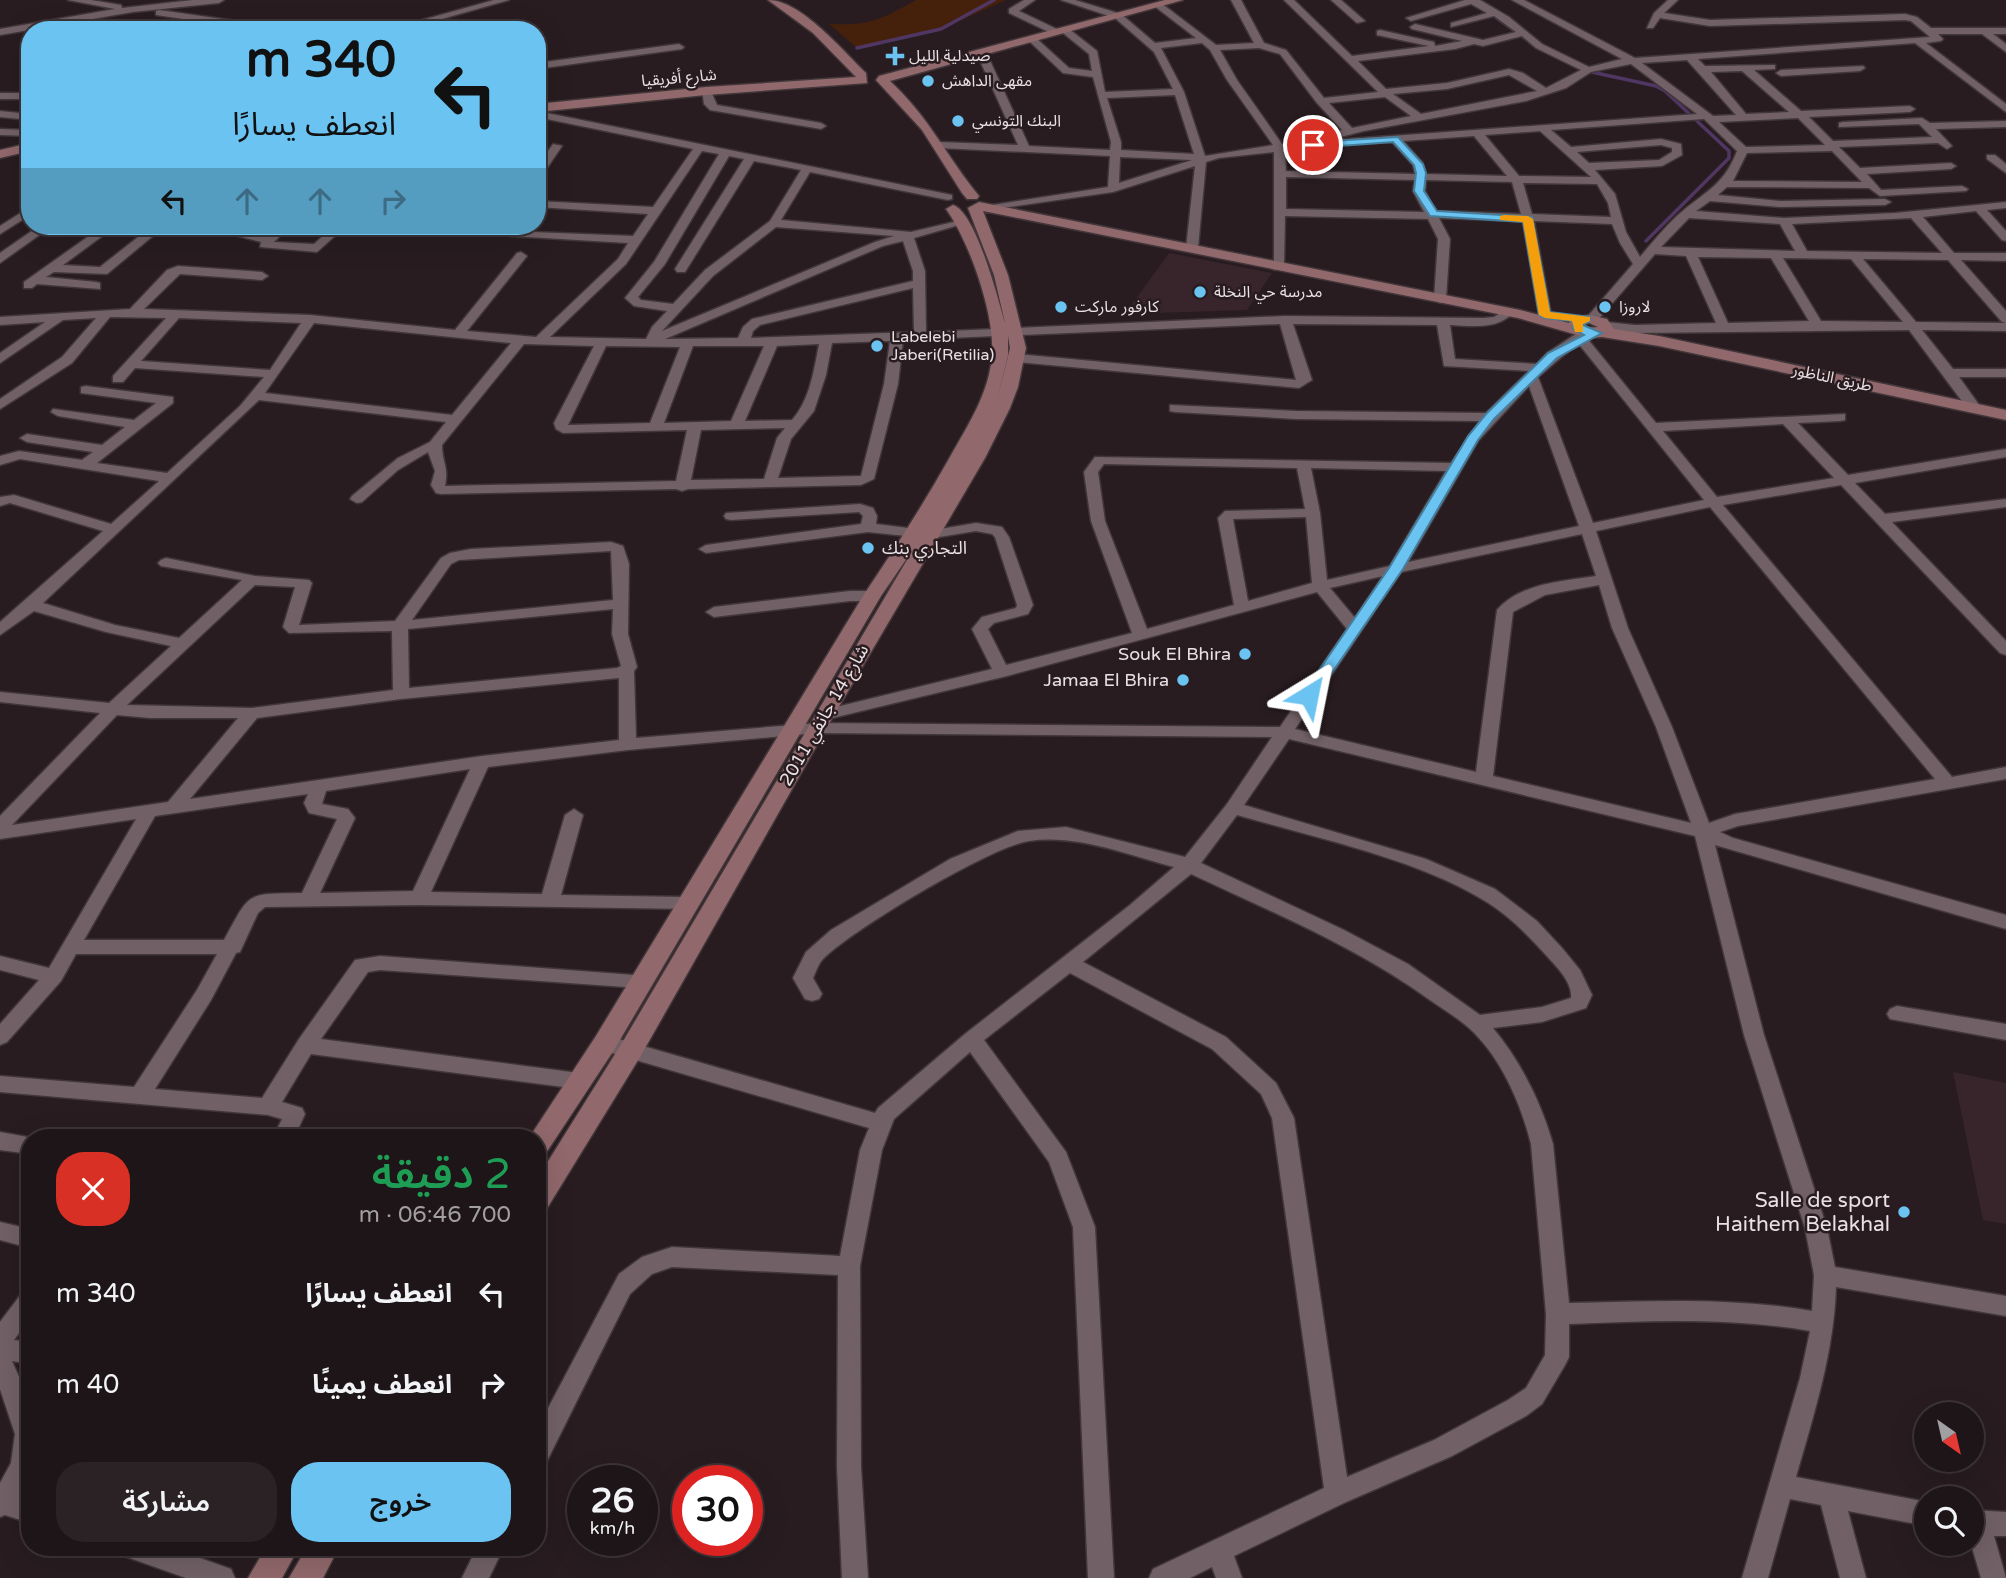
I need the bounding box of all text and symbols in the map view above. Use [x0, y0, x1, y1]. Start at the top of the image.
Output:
text: 340 m [246, 31, 396, 90]
place label: صيدلية الليل [909, 46, 990, 66]
marker: صيدلية الليل [887, 48, 903, 64]
icon: left [420, 49, 511, 140]
street label: شارع أفريقيا [641, 65, 718, 93]
place label: مقهى الداهش [942, 71, 1032, 91]
marker: مقهى الداهش [920, 73, 936, 89]
text: انعطف يسارًا [232, 106, 396, 144]
place label: البنك التونسي [972, 111, 1061, 133]
marker: البنك التونسي [950, 113, 966, 129]
pin [1283, 115, 1343, 175]
icon: arrive [1294, 126, 1332, 164]
icon: left [155, 182, 193, 220]
icon: ahead [228, 182, 266, 220]
icon: ahead [301, 182, 339, 220]
icon: right [374, 182, 412, 220]
place label: مدرسة حي النخلة [1214, 282, 1322, 304]
marker: مدرسة حي النخلة [1192, 284, 1208, 300]
place label: كارفور ماركت [1075, 297, 1159, 317]
place label: لاروزا [1619, 297, 1651, 317]
marker: كارفور ماركت [1053, 299, 1069, 315]
marker: لاروزا [1597, 299, 1613, 315]
place label: Labelebi Jaberi(Retilia) [891, 327, 994, 365]
marker: Labelebi Jaberi(Retilia) [869, 338, 885, 354]
street label: طريق الناظور [1789, 360, 1874, 396]
place label: التجاري بنك [882, 537, 967, 561]
marker: التجاري بنك [860, 540, 876, 556]
street label: شارع 14 جانفي 2011 [775, 640, 876, 791]
place label: Souk El Bhira [1118, 643, 1231, 665]
marker: Souk El Bhira [1237, 646, 1253, 662]
position arrow [1272, 658, 1346, 732]
place label: Jamaa El Bhira [1044, 669, 1169, 691]
marker: Jamaa El Bhira [1175, 672, 1191, 688]
text: 2 دقيقة [372, 1149, 511, 1200]
button: close [56, 1152, 130, 1226]
place label: Salle de sport Haithem Belakhal [1715, 1188, 1890, 1237]
text: 700 m · 06:46 [359, 1201, 511, 1229]
marker: Salle de sport Haithem Belakhal [1896, 1204, 1912, 1220]
icon: left [473, 1275, 511, 1313]
text: 340 m [56, 1278, 136, 1309]
text: انعطف يسارًا [306, 1278, 452, 1309]
icon: right [473, 1366, 511, 1404]
text: 40 m [56, 1369, 119, 1400]
text: انعطف يمينًا [312, 1369, 452, 1400]
north arrow [1914, 1402, 1984, 1472]
map controls [1914, 1402, 1984, 1556]
button: مشاركة [56, 1462, 277, 1542]
button: خروج [291, 1462, 511, 1542]
speed limit sign: 30 [672, 1465, 763, 1556]
text: 26 [591, 1480, 634, 1522]
button: search [1914, 1486, 1984, 1556]
text: km/h [590, 1517, 635, 1539]

